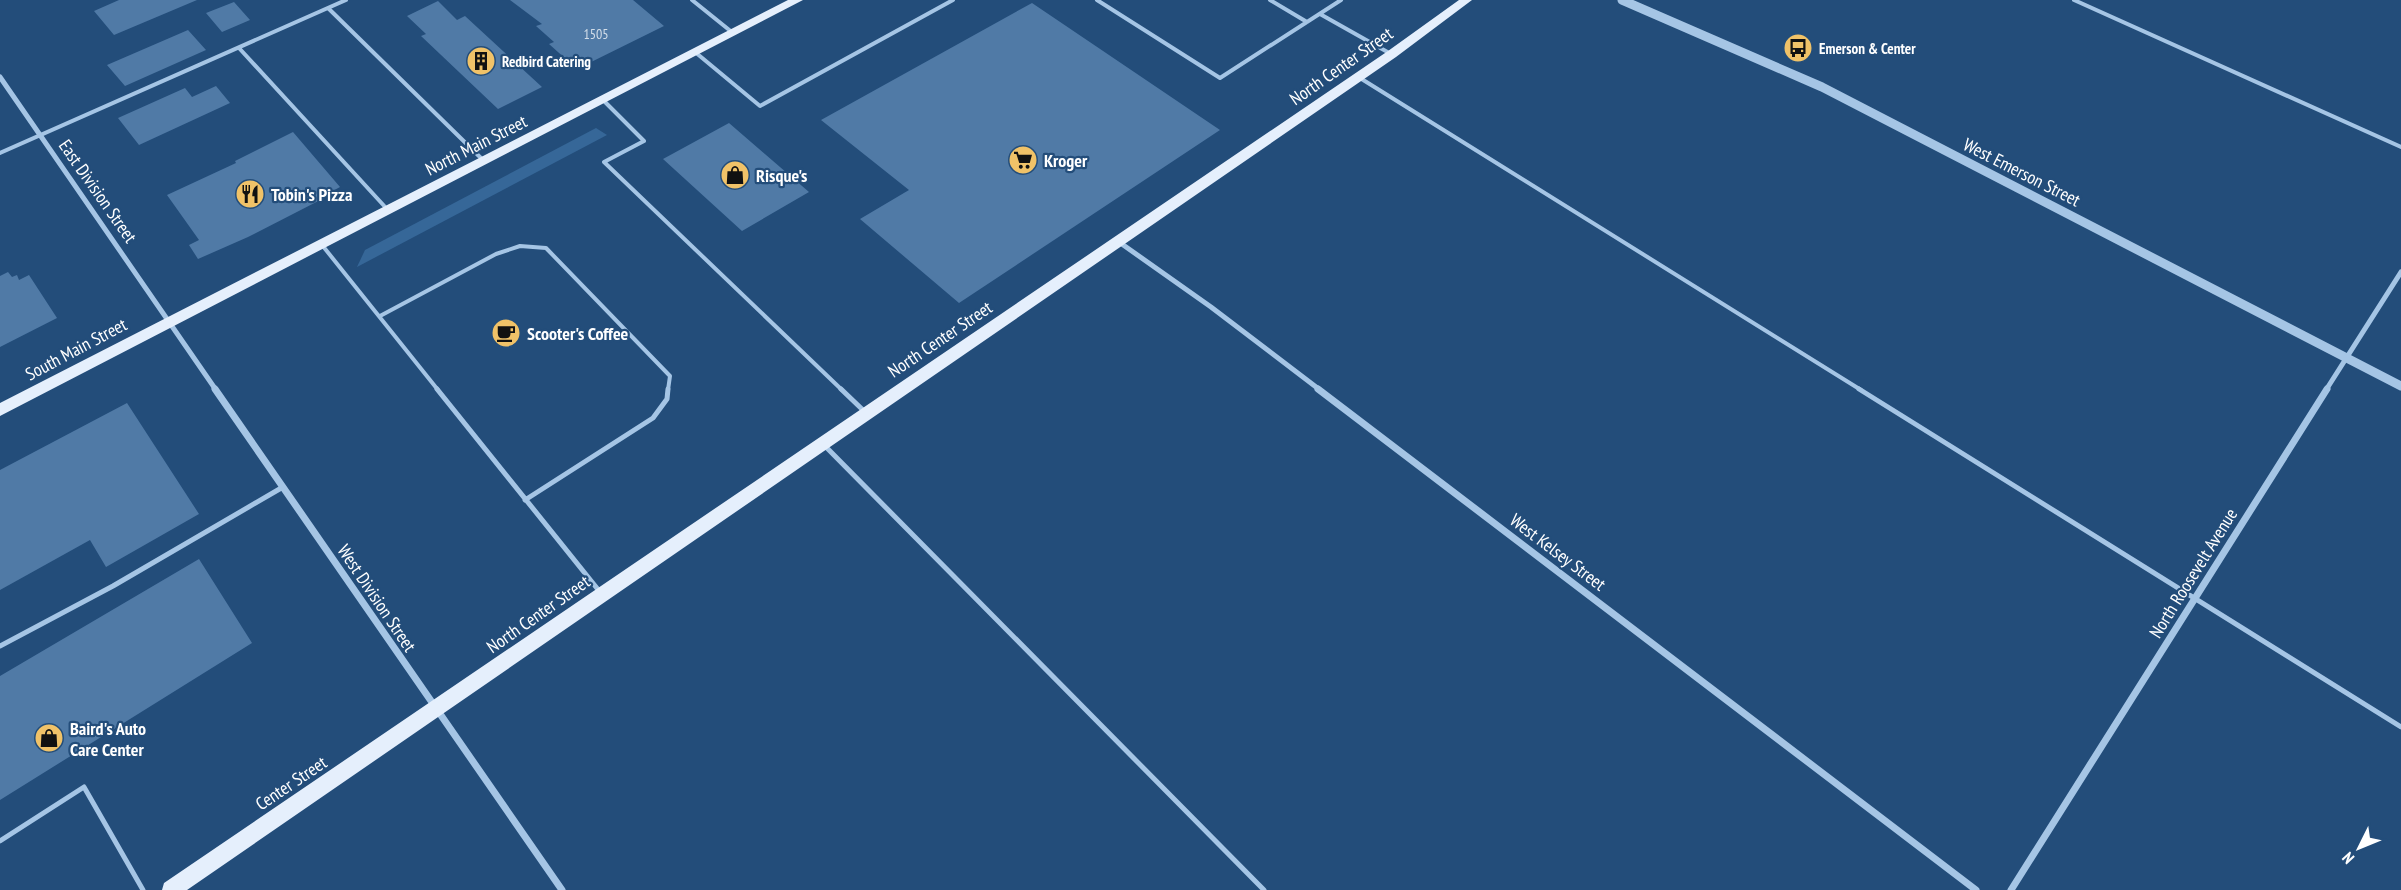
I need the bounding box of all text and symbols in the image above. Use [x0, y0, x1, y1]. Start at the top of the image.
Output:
street label: North Center Street [1285, 22, 1397, 110]
house number: 1505 [583, 25, 609, 43]
bus stop icon: Emerson & Center [1782, 32, 1814, 64]
place label: Emerson & Center [1819, 39, 1916, 58]
building icon: Redbird Catering [465, 45, 497, 77]
place label: Redbird Catering [502, 52, 591, 71]
street label: North Main Street [421, 110, 531, 180]
street label: West Emerson Street [1960, 133, 2084, 211]
street label: East Division Street [54, 135, 142, 247]
supermarket icon: Kroger [1007, 144, 1039, 176]
place label: Kroger [1044, 149, 1088, 172]
shop icon: Risque's [719, 159, 751, 191]
place label: Risque's [756, 164, 807, 187]
restaurant icon: Tobin's Pizza [234, 178, 266, 210]
place label: Tobin's Pizza [271, 183, 352, 206]
street label: North Center Street [883, 296, 997, 382]
street label: South Main Street [21, 313, 131, 385]
cafe icon: Scooter's Coffee [490, 317, 522, 349]
place label: Scooter's Coffee [527, 322, 629, 345]
street label: North Roosevelt Avenue [2144, 504, 2242, 642]
street label: West Kelsey Street [1506, 508, 1611, 596]
street label: West Division Street [333, 540, 421, 656]
street label: North Center Street [482, 570, 594, 658]
place label: Baird's Auto Care Center [70, 717, 146, 761]
shop icon: Baird's Auto Care Center [33, 722, 65, 754]
street label: Center Street [251, 751, 331, 815]
north arrow [2329, 818, 2389, 878]
text: N [2338, 848, 2358, 868]

